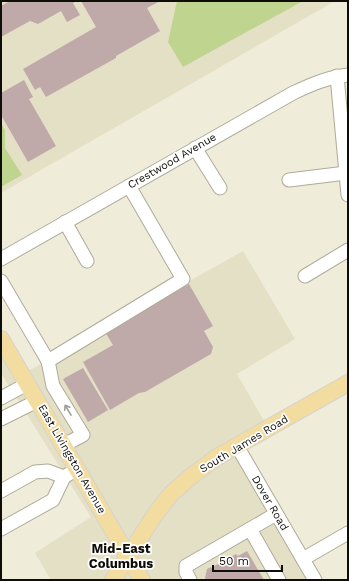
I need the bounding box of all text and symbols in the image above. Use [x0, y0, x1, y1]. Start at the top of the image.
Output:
street label: Crestwood Avenue [125, 130, 219, 192]
street label: East Livingston Avenue [35, 402, 109, 516]
one-way arrow [63, 404, 71, 416]
street label: South James Road [197, 412, 291, 476]
street label: Dover Road [249, 473, 291, 533]
district label: Mid-East Columbus [89, 541, 153, 571]
scale bar [213, 547, 282, 573]
text: 50 m [219, 554, 249, 568]

